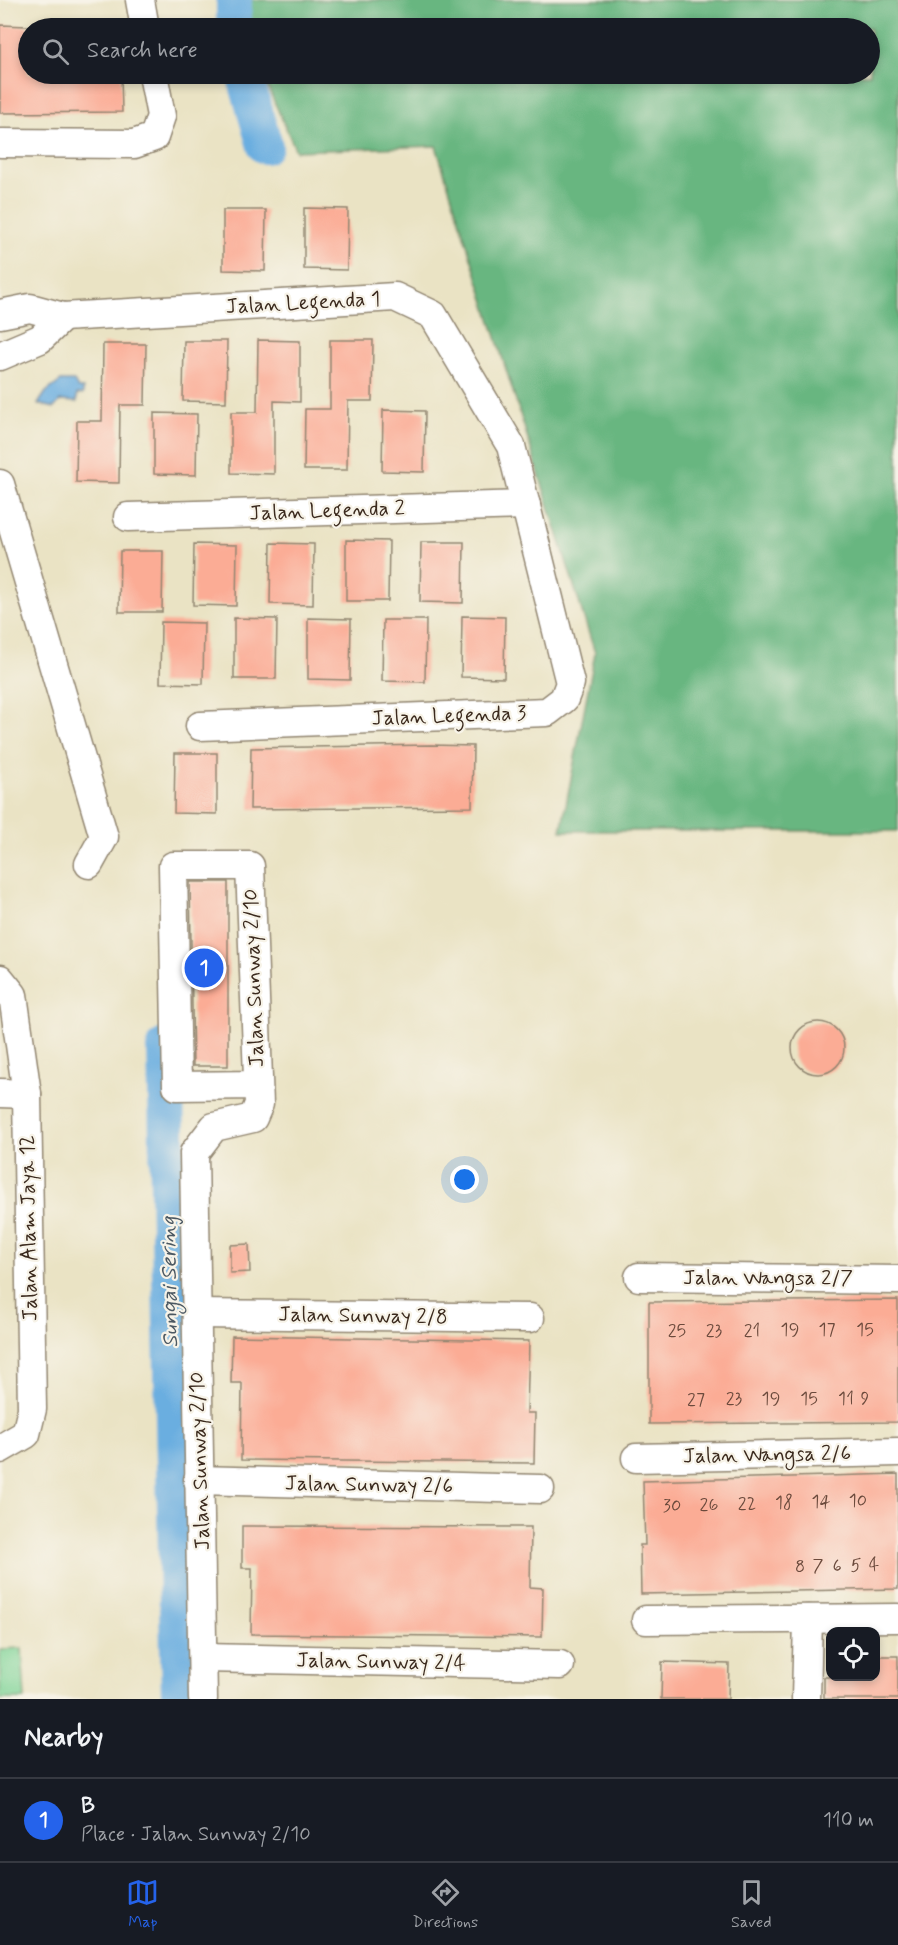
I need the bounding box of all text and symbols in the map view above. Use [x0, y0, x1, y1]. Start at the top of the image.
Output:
search box [18, 18, 880, 84]
icon: search [39, 35, 72, 68]
text: Search here [87, 37, 198, 65]
street label: Jalan Legenda 1 [225, 285, 381, 323]
street label: Jalan Legenda 2 [249, 494, 405, 530]
street label: Jalan Legenda 3 [371, 699, 527, 735]
street label: Jalan Sunway 2/10 [237, 888, 271, 1068]
pin: 1 [184, 946, 224, 990]
street label: Jalan Alam Jaya 12 [13, 1135, 45, 1321]
your location [450, 1165, 479, 1194]
water label: Sungai Sering [155, 1216, 187, 1348]
street label: Jalan Wangsa 2/7 [683, 1264, 853, 1293]
street label: Jalan Sunway 2/8 [278, 1301, 448, 1331]
house number: 19 [781, 1318, 799, 1342]
house number: 17 [818, 1318, 836, 1342]
house number: 15 [856, 1318, 874, 1342]
house number: 25 [668, 1319, 686, 1343]
house number: 23 [706, 1319, 723, 1343]
house number: 21 [744, 1319, 760, 1343]
street label: Jalan Sunway 2/10 [183, 1371, 217, 1551]
house number: 23 [726, 1387, 743, 1411]
house number: 19 [762, 1387, 780, 1411]
house number: 15 [800, 1387, 818, 1411]
house number: 11 [838, 1387, 854, 1411]
house number: 9 [861, 1387, 870, 1411]
house number: 27 [687, 1388, 705, 1412]
street label: Jalan Wangsa 2/6 [683, 1440, 851, 1471]
street label: Jalan Sunway 2/6 [285, 1470, 453, 1500]
house number: 10 [849, 1489, 867, 1513]
house number: 14 [812, 1490, 831, 1514]
house number: 18 [775, 1491, 793, 1515]
house number: 22 [738, 1492, 756, 1516]
house number: 26 [700, 1493, 718, 1517]
house number: 30 [663, 1494, 681, 1518]
house number: 4 [869, 1553, 879, 1577]
house number: 7 [813, 1554, 824, 1578]
house number: 6 [832, 1554, 842, 1578]
house number: 5 [851, 1554, 862, 1578]
house number: 8 [795, 1555, 805, 1579]
map controls [826, 1627, 880, 1681]
button: locate [826, 1627, 880, 1681]
street label: Jalan Sunway 2/4 [296, 1647, 466, 1677]
text: Nearby [24, 1721, 103, 1755]
text: B [81, 1793, 95, 1821]
text: 1 [39, 1807, 48, 1834]
text: 110 m [823, 1807, 874, 1834]
text: Place · Jalan Sunway 2/10 [81, 1821, 311, 1848]
tab: Map [126, 1876, 159, 1933]
tab: Directions [412, 1876, 478, 1933]
tab: Saved [731, 1876, 772, 1933]

